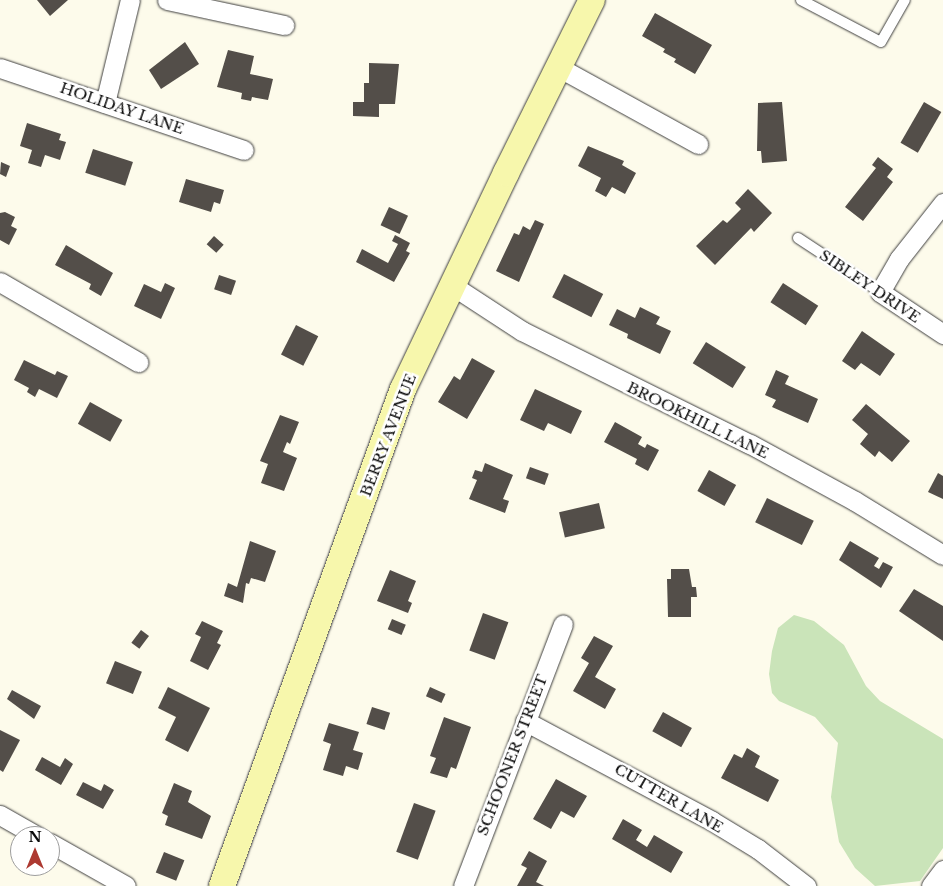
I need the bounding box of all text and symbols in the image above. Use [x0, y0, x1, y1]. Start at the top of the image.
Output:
street label: HOLIDAY LANE [57, 78, 187, 138]
street label: SIBLEY DRIVE [816, 245, 924, 327]
street label: BERRY AVENUE [356, 371, 420, 499]
street label: BROOKHILL LANE [624, 378, 772, 462]
street label: SCHOONER STREET [473, 672, 551, 838]
street label: CUTTER LANE [611, 759, 727, 837]
north arrow [10, 826, 60, 876]
text: N [28, 828, 42, 846]

